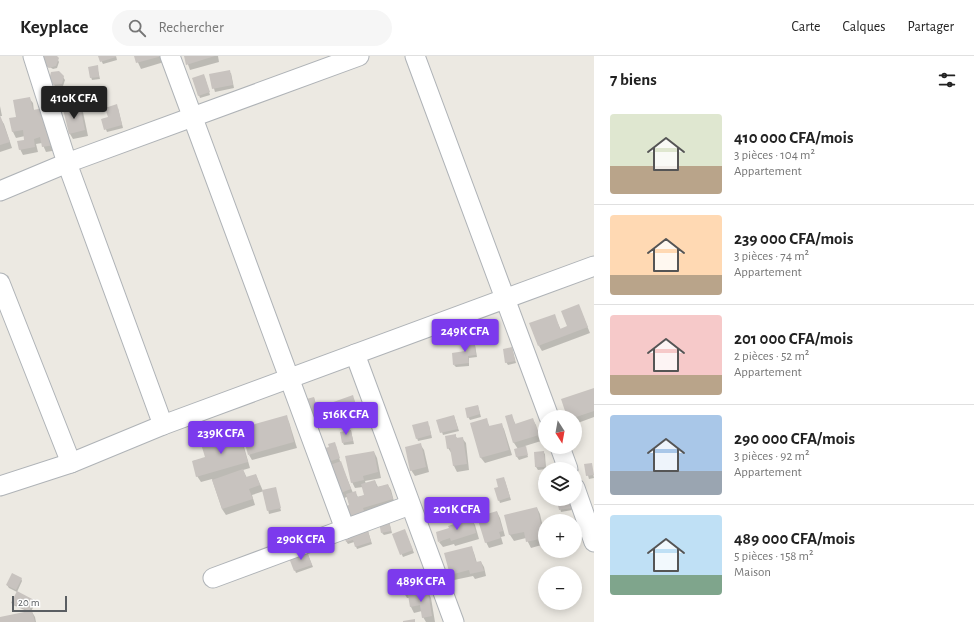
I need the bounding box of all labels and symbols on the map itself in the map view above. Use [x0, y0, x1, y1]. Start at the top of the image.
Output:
pin: 410K CFA [33, 86, 115, 120]
pin: 249K CFA [424, 319, 506, 353]
pin: 516K CFA [305, 402, 387, 436]
north arrow [538, 410, 582, 454]
pin: 239K CFA [180, 421, 262, 455]
pin: 201K CFA [416, 497, 498, 531]
pin: 290K CFA [260, 527, 342, 561]
pin: 489K CFA [380, 569, 462, 603]
scale bar [12, 594, 67, 613]

